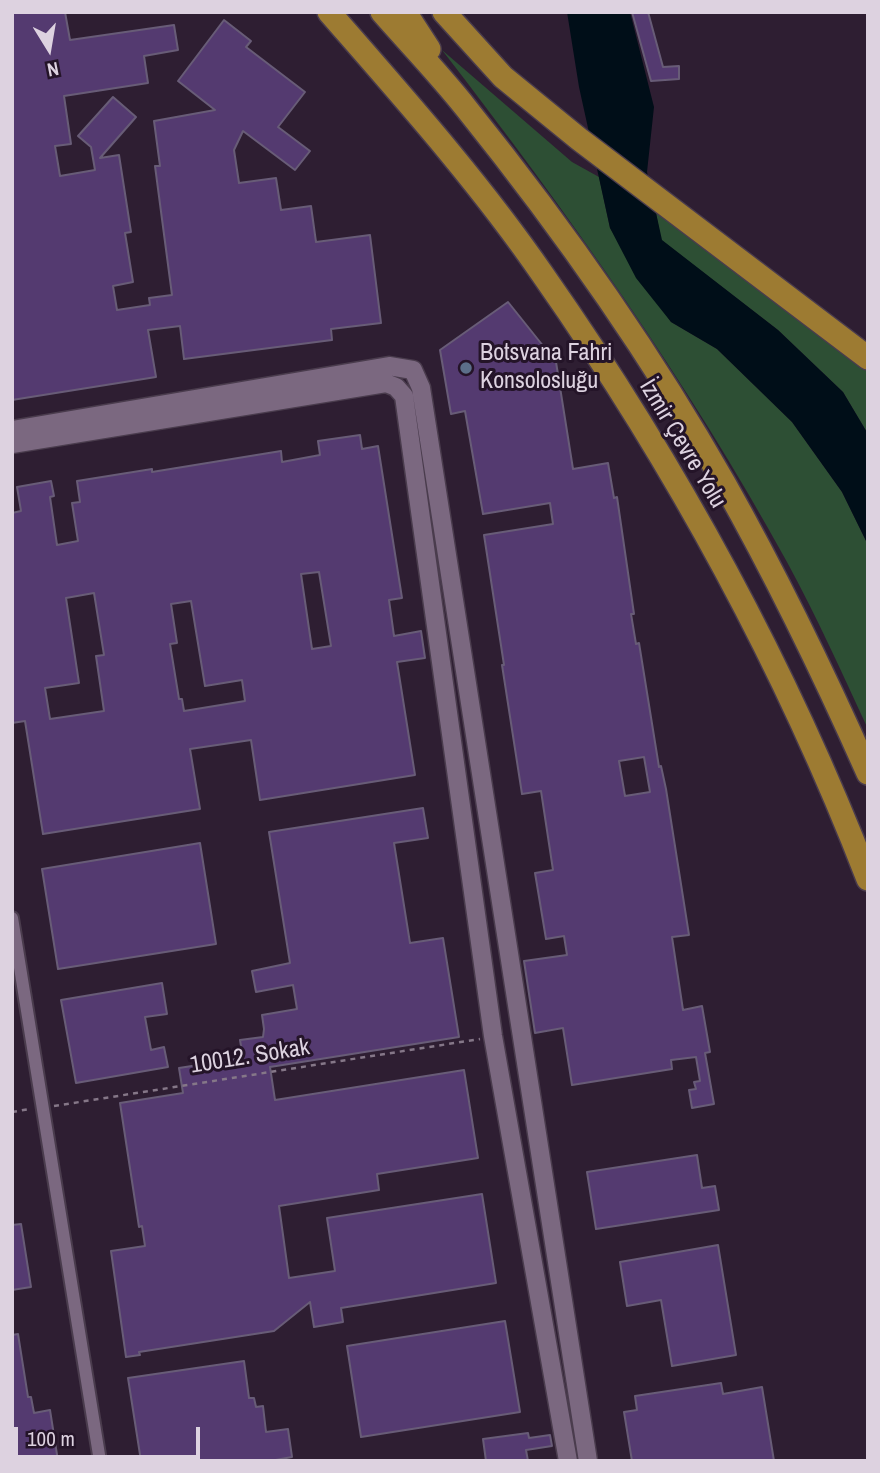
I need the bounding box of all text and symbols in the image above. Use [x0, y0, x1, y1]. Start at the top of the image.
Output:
north arrow [14, 14, 84, 84]
text: N [45, 56, 61, 83]
place label: Botsvana Fahri Konsolosluğu [480, 340, 613, 396]
marker: Botsvana Fahri Konsolosluğu [458, 360, 474, 376]
street label: İzmir Çevre Yolu [632, 374, 732, 514]
street label: 10012. Sokak [188, 1033, 312, 1081]
scale bar [18, 1414, 203, 1458]
text: 100 m [27, 1424, 75, 1453]

